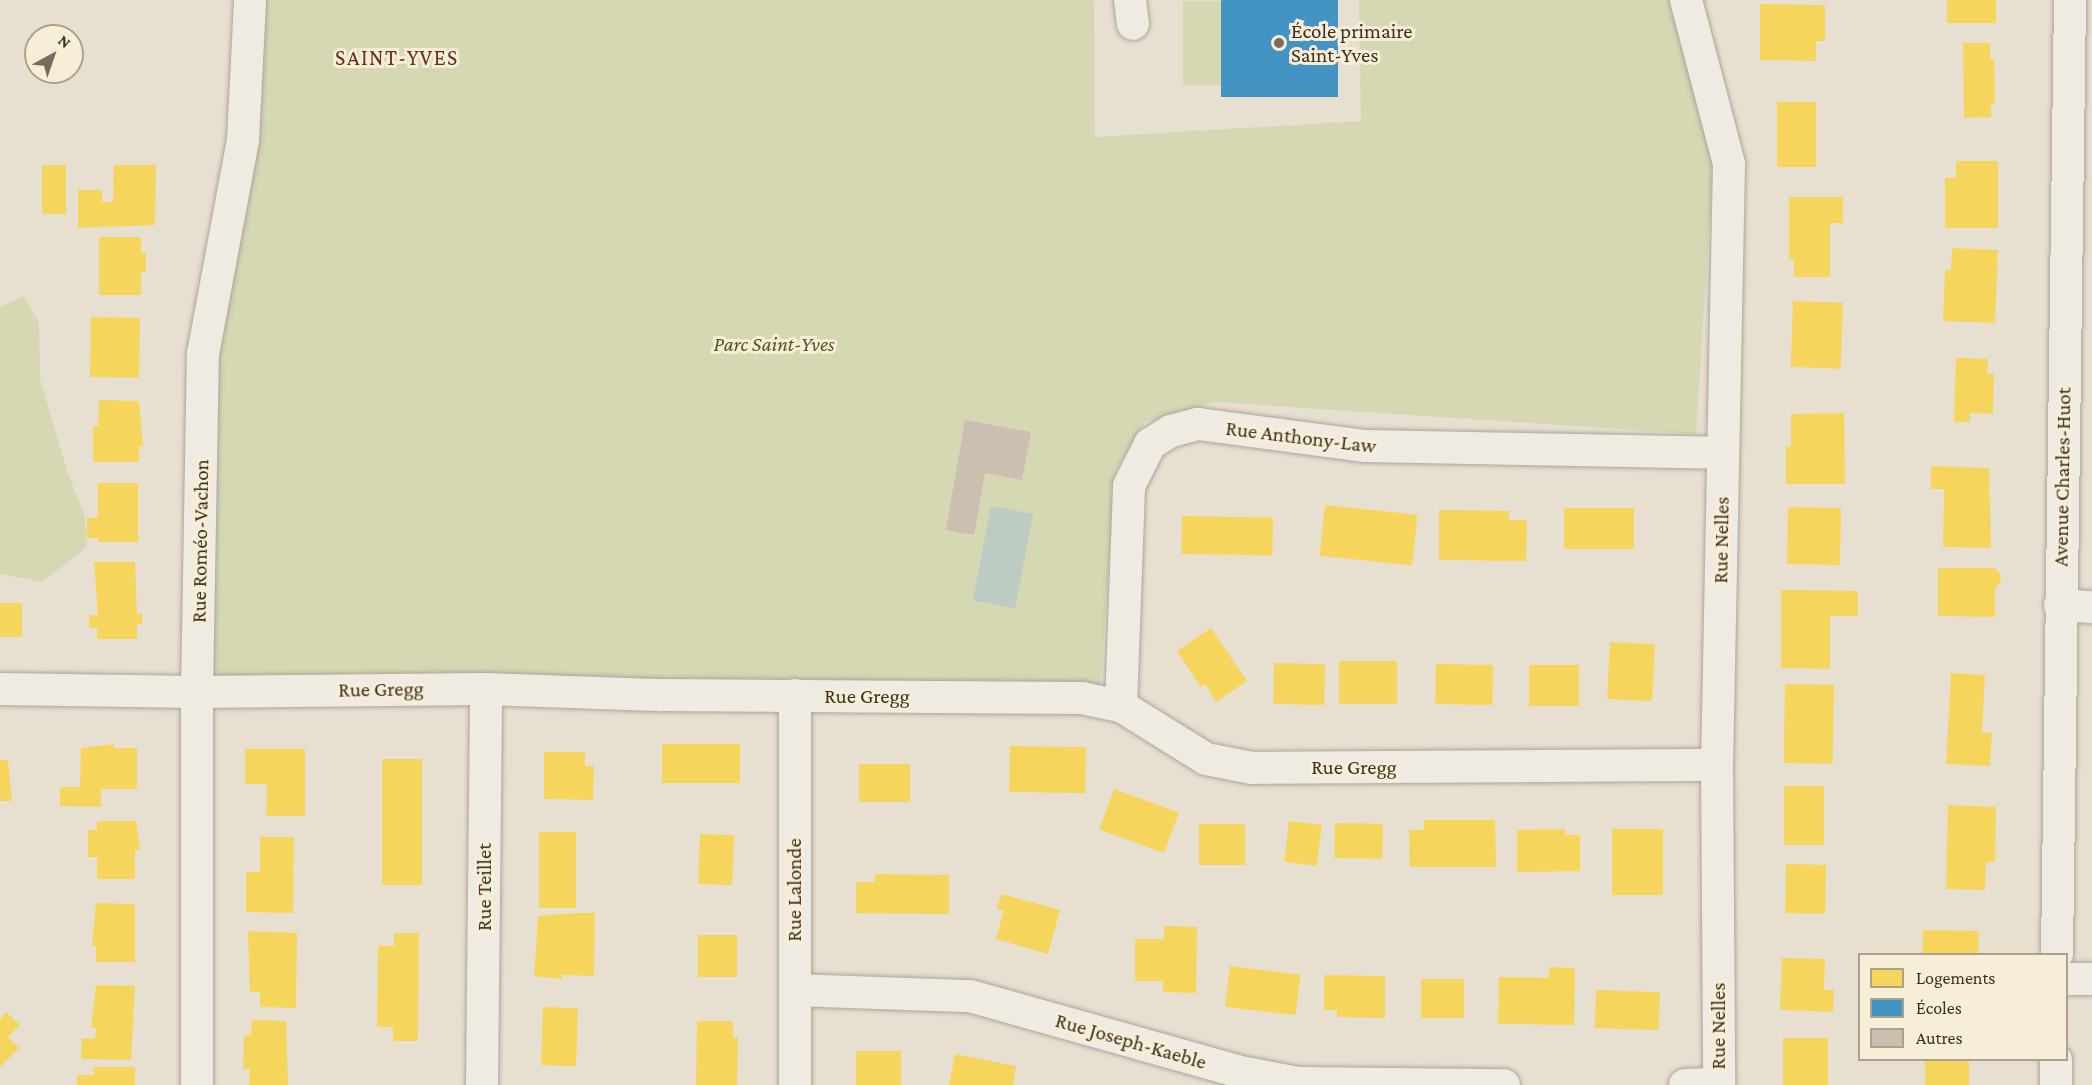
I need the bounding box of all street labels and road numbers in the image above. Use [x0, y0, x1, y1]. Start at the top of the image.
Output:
street label: Avenue Charles-Huot [2048, 387, 2076, 567]
street label: Rue Anthony-Law [1224, 415, 1378, 459]
street label: Rue Roméo-Vachon [186, 459, 214, 623]
street label: Rue Nelles [1708, 496, 1734, 584]
street label: Rue Gregg [338, 676, 424, 702]
street label: Rue Gregg [824, 683, 910, 709]
street label: Rue Gregg [1311, 754, 1397, 780]
street label: Rue Lalonde [781, 838, 807, 942]
street label: Rue Teillet [471, 843, 497, 931]
street label: Rue Nelles [1705, 982, 1731, 1070]
street label: Rue Joseph-Kaeble [1053, 1007, 1209, 1075]

